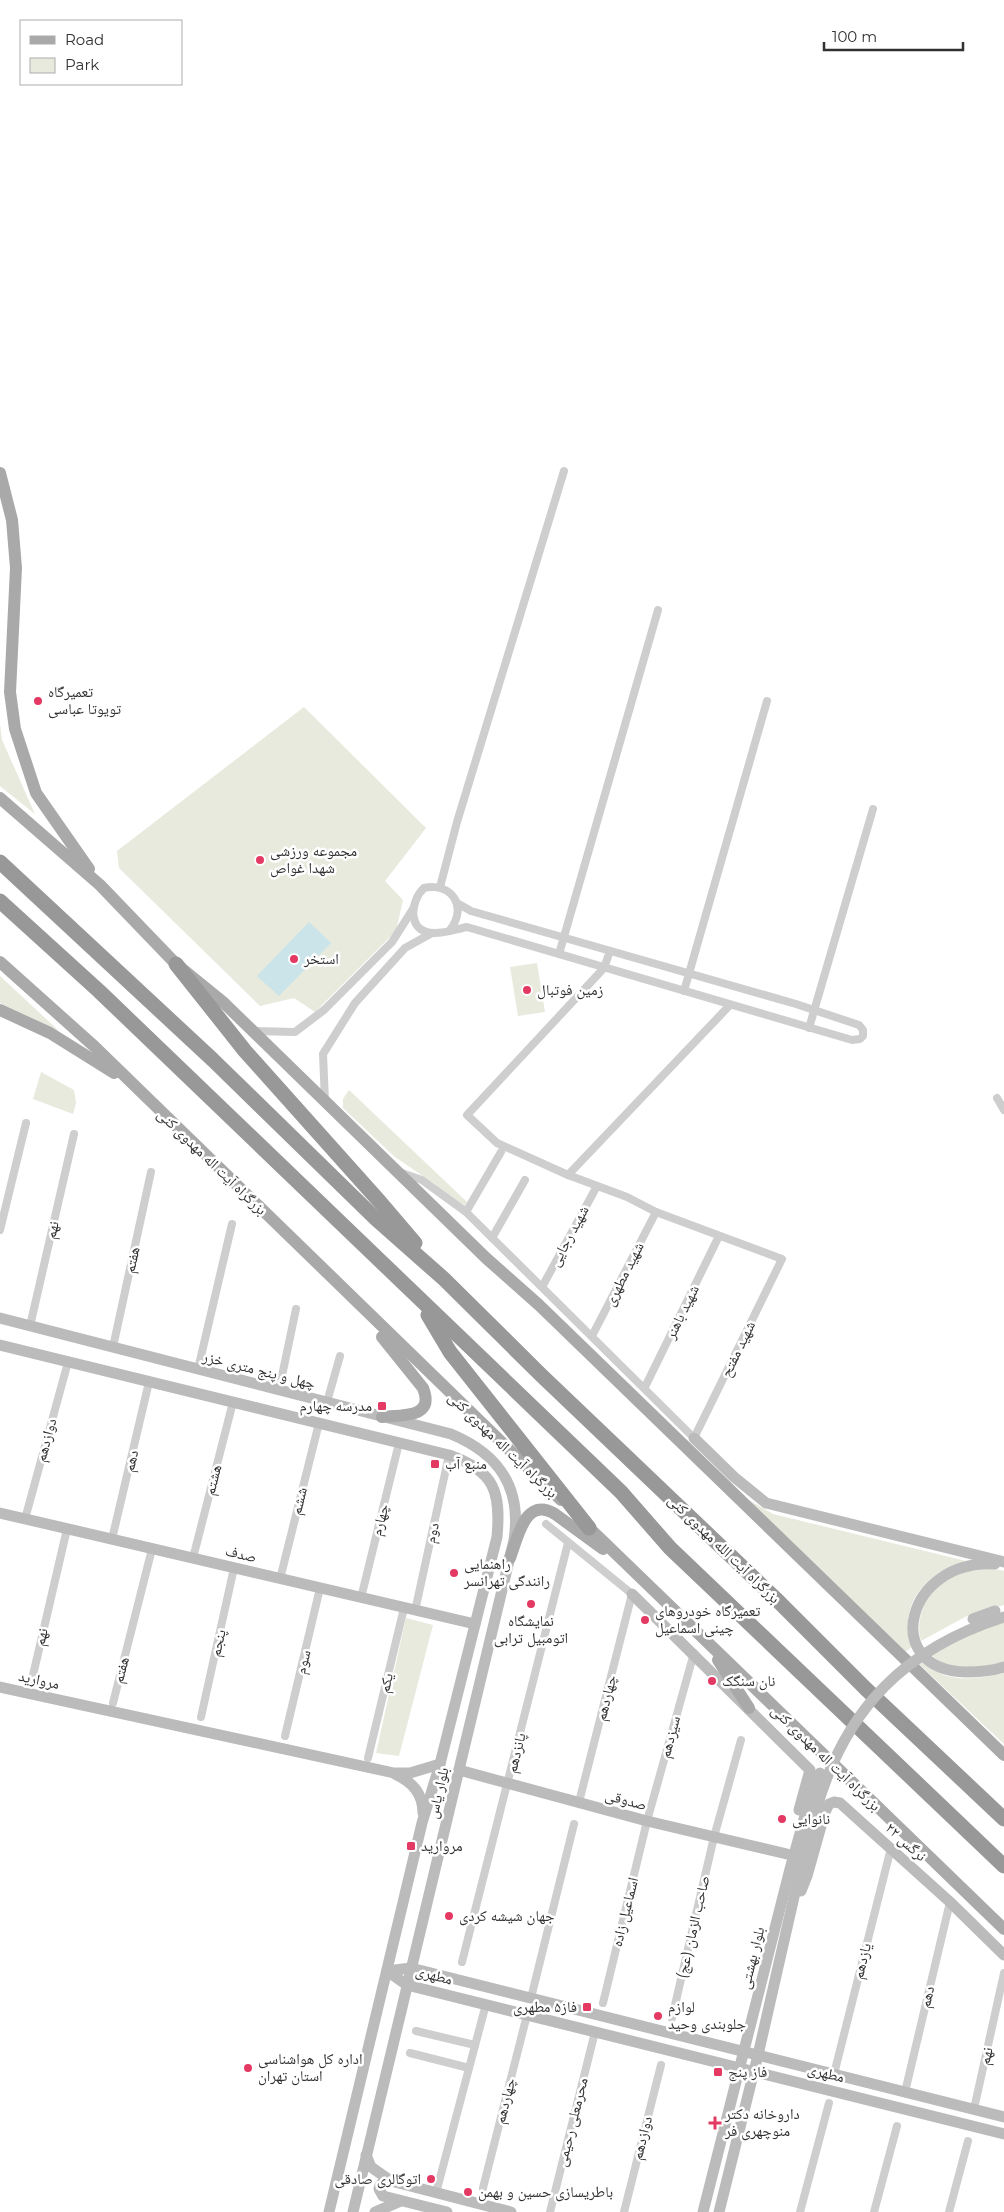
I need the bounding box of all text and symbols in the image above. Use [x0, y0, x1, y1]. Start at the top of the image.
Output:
legend [20, 20, 182, 85]
scale bar [824, 20, 963, 52]
text: 100 m [832, 27, 877, 46]
text: Road [65, 30, 104, 49]
text: Park [65, 55, 99, 74]
place label: تعمیرگاه تویوتا عباسی [48, 682, 122, 719]
marker: تعمیرگاه تویوتا عباسی [32, 695, 44, 707]
place label: مجموعه ورزشی شهدا غواص [270, 841, 357, 878]
marker: مجموعه ورزشی شهدا غواص [254, 854, 266, 866]
place label: استخر [303, 949, 339, 968]
marker: استخر [288, 953, 300, 965]
place label: زمین فوتبال [537, 980, 604, 1000]
marker: زمین فوتبال [521, 984, 533, 996]
street label: بزرگراه آیت اله مهدوی کنی [153, 1104, 271, 1220]
street label: شهید رجایی [545, 1202, 594, 1270]
street label: نهم [40, 1219, 64, 1241]
street label: شهید مطهری [599, 1238, 649, 1309]
street label: هفتم [119, 1245, 145, 1275]
street label: شهید باهنر [660, 1281, 703, 1343]
street label: شهید مفتح [716, 1318, 760, 1380]
street label: چهل و پنج متری خزر [200, 1346, 318, 1394]
street label: بزرگراه آیت اله مهدوی کنی [444, 1387, 562, 1503]
place label: مدرسه چهارم [300, 1396, 372, 1416]
marker: مدرسه چهارم [376, 1400, 388, 1412]
street label: دوازدهم [31, 1416, 61, 1464]
street label: دهم [119, 1448, 143, 1474]
place label: منبع آب [445, 1454, 487, 1474]
marker: منبع آب [429, 1458, 441, 1470]
street label: هشتم [200, 1463, 226, 1497]
street label: ششم [286, 1485, 312, 1517]
street label: بزرگراه آیت الله مهدوی کنی [664, 1490, 784, 1608]
street label: چهارم [366, 1502, 394, 1538]
street label: دوم [420, 1521, 444, 1545]
street label: صدف [224, 1541, 259, 1566]
place label: راهنمایی رانندگی تهرانسر [463, 1554, 550, 1591]
marker: راهنمایی رانندگی تهرانسر [448, 1567, 460, 1579]
marker: نمایشگاه اتومبیل ترابی [525, 1598, 537, 1610]
place label: تعمیرگاه خودروهای چینی اسماعیل [655, 1601, 761, 1638]
place label: نمایشگاه اتومبیل ترابی [494, 1611, 568, 1648]
marker: تعمیرگاه خودروهای چینی اسماعیل [639, 1614, 651, 1626]
street label: نهم [29, 1626, 53, 1648]
street label: پنجم [205, 1627, 231, 1659]
street label: سوم [291, 1648, 315, 1676]
street label: هفتم [108, 1655, 134, 1685]
street label: مروارید [17, 1666, 62, 1693]
street label: یکم [374, 1671, 398, 1695]
place label: نان سنگک [722, 1671, 775, 1691]
street label: چهاردهم [591, 1673, 621, 1723]
marker: نان سنگک [706, 1675, 718, 1687]
street label: بزرگراه آیت اله مهدوی کنی [767, 1700, 885, 1816]
street label: سیزدهم [655, 1713, 685, 1760]
street label: پانزدهم [501, 1731, 531, 1775]
street label: بلوار یاس [422, 1765, 454, 1821]
street label: صدوقی [603, 1785, 649, 1815]
place label: نانوایی [792, 1809, 830, 1829]
marker: نانوایی [776, 1813, 788, 1825]
street label: نرگس ۲۲ [881, 1818, 931, 1866]
place label: مروارید [421, 1836, 463, 1855]
marker: مروارید [405, 1840, 417, 1852]
street label: صاحب الزمان (عج) [671, 1874, 715, 1980]
street label: اسماعیل زاده [607, 1875, 643, 1949]
place label: جهان شیشه کردی [459, 1906, 555, 1926]
marker: جهان شیشه کردی [443, 1910, 455, 1922]
street label: بلوار بهشتی [735, 1925, 769, 1991]
street label: یازدهم [848, 1941, 876, 1981]
street label: مطهری [413, 1961, 455, 1990]
street label: دهم [915, 1984, 939, 2010]
place label: فاز۵ مطهری [513, 1997, 577, 2017]
place label: لوازم جلوبندی وحید [668, 1997, 747, 2034]
marker: فاز۵ مطهری [581, 2001, 593, 2013]
marker: لوازم جلوبندی وحید [652, 2010, 664, 2022]
street label: نهم [974, 2045, 998, 2067]
place label: اداره کل هواشناسی استان تهران [258, 2049, 363, 2086]
street label: مطهری [805, 2059, 847, 2087]
marker: اداره کل هواشناسی استان تهران [242, 2062, 254, 2074]
place label: فاز پنج [728, 2062, 767, 2082]
marker: فاز پنج [712, 2066, 724, 2078]
street label: محرمعلی رحیمی [551, 2075, 593, 2169]
street label: چهاردهم [490, 2076, 520, 2126]
place label: داروخانه دکتر منوچهری فر [724, 2104, 800, 2141]
street label: دوازدهم [627, 2114, 657, 2162]
marker: داروخانه دکتر منوچهری فر [709, 2117, 721, 2129]
place label: اتوگالری صادقی [334, 2169, 421, 2189]
marker: اتوگالری صادقی [425, 2173, 437, 2185]
place label: باطریسازی حسین و بهمن [478, 2182, 613, 2202]
marker: باطریسازی حسین و بهمن [462, 2186, 474, 2198]

